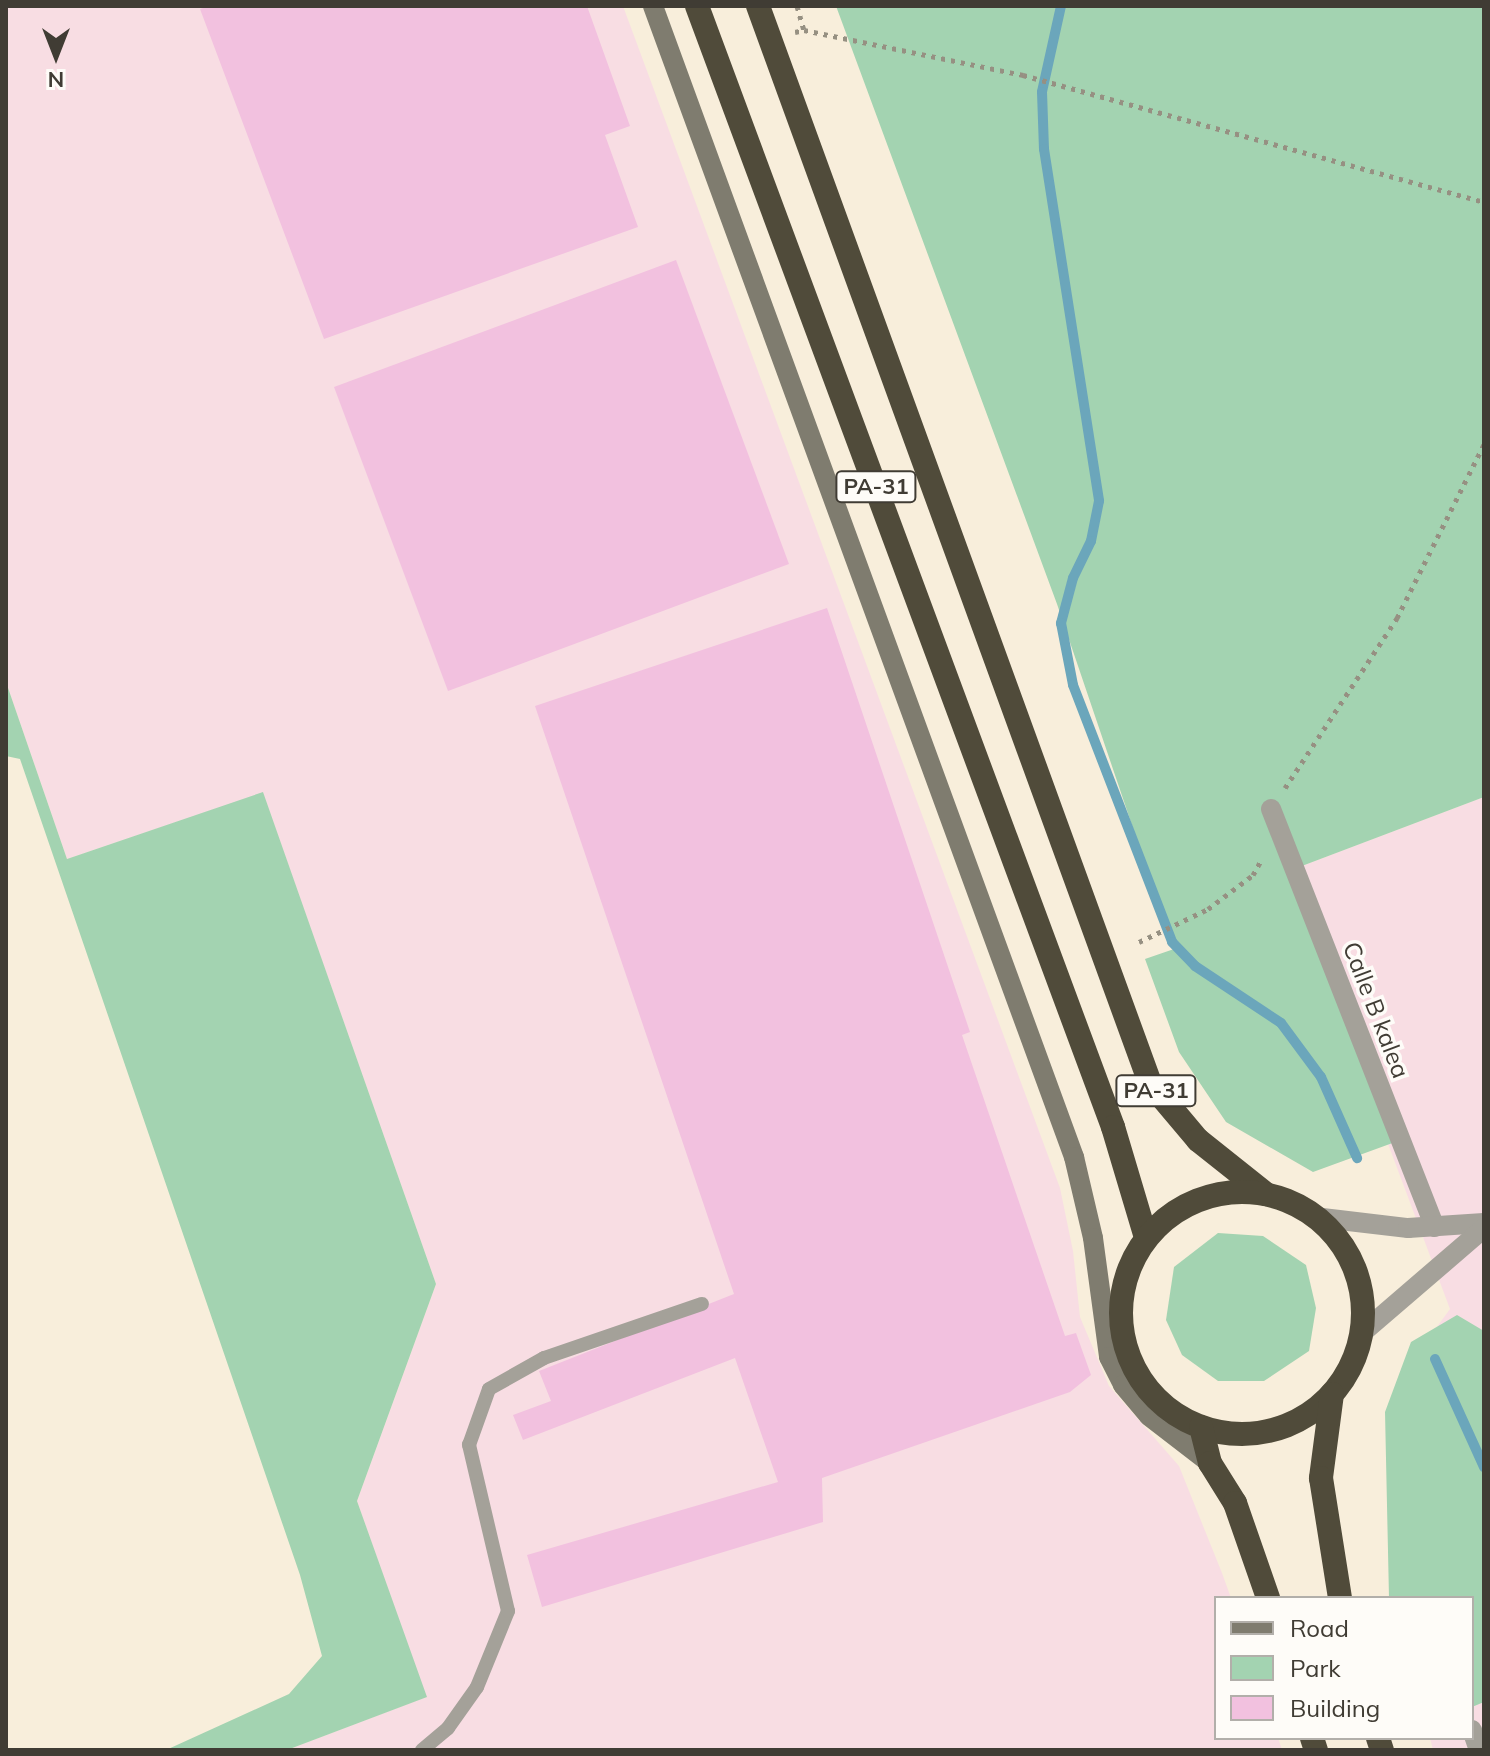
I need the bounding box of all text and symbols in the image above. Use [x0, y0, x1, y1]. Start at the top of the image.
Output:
north arrow [16, 16, 96, 96]
text: N [48, 66, 64, 94]
road number: PA-31 [834, 469, 918, 505]
street label: Calle B kalea [1337, 938, 1415, 1082]
road number: PA-31 [1114, 1073, 1198, 1109]
legend [1214, 1596, 1474, 1740]
text: Road [1290, 1613, 1349, 1643]
text: Park [1290, 1653, 1341, 1683]
text: Building [1290, 1693, 1380, 1723]

